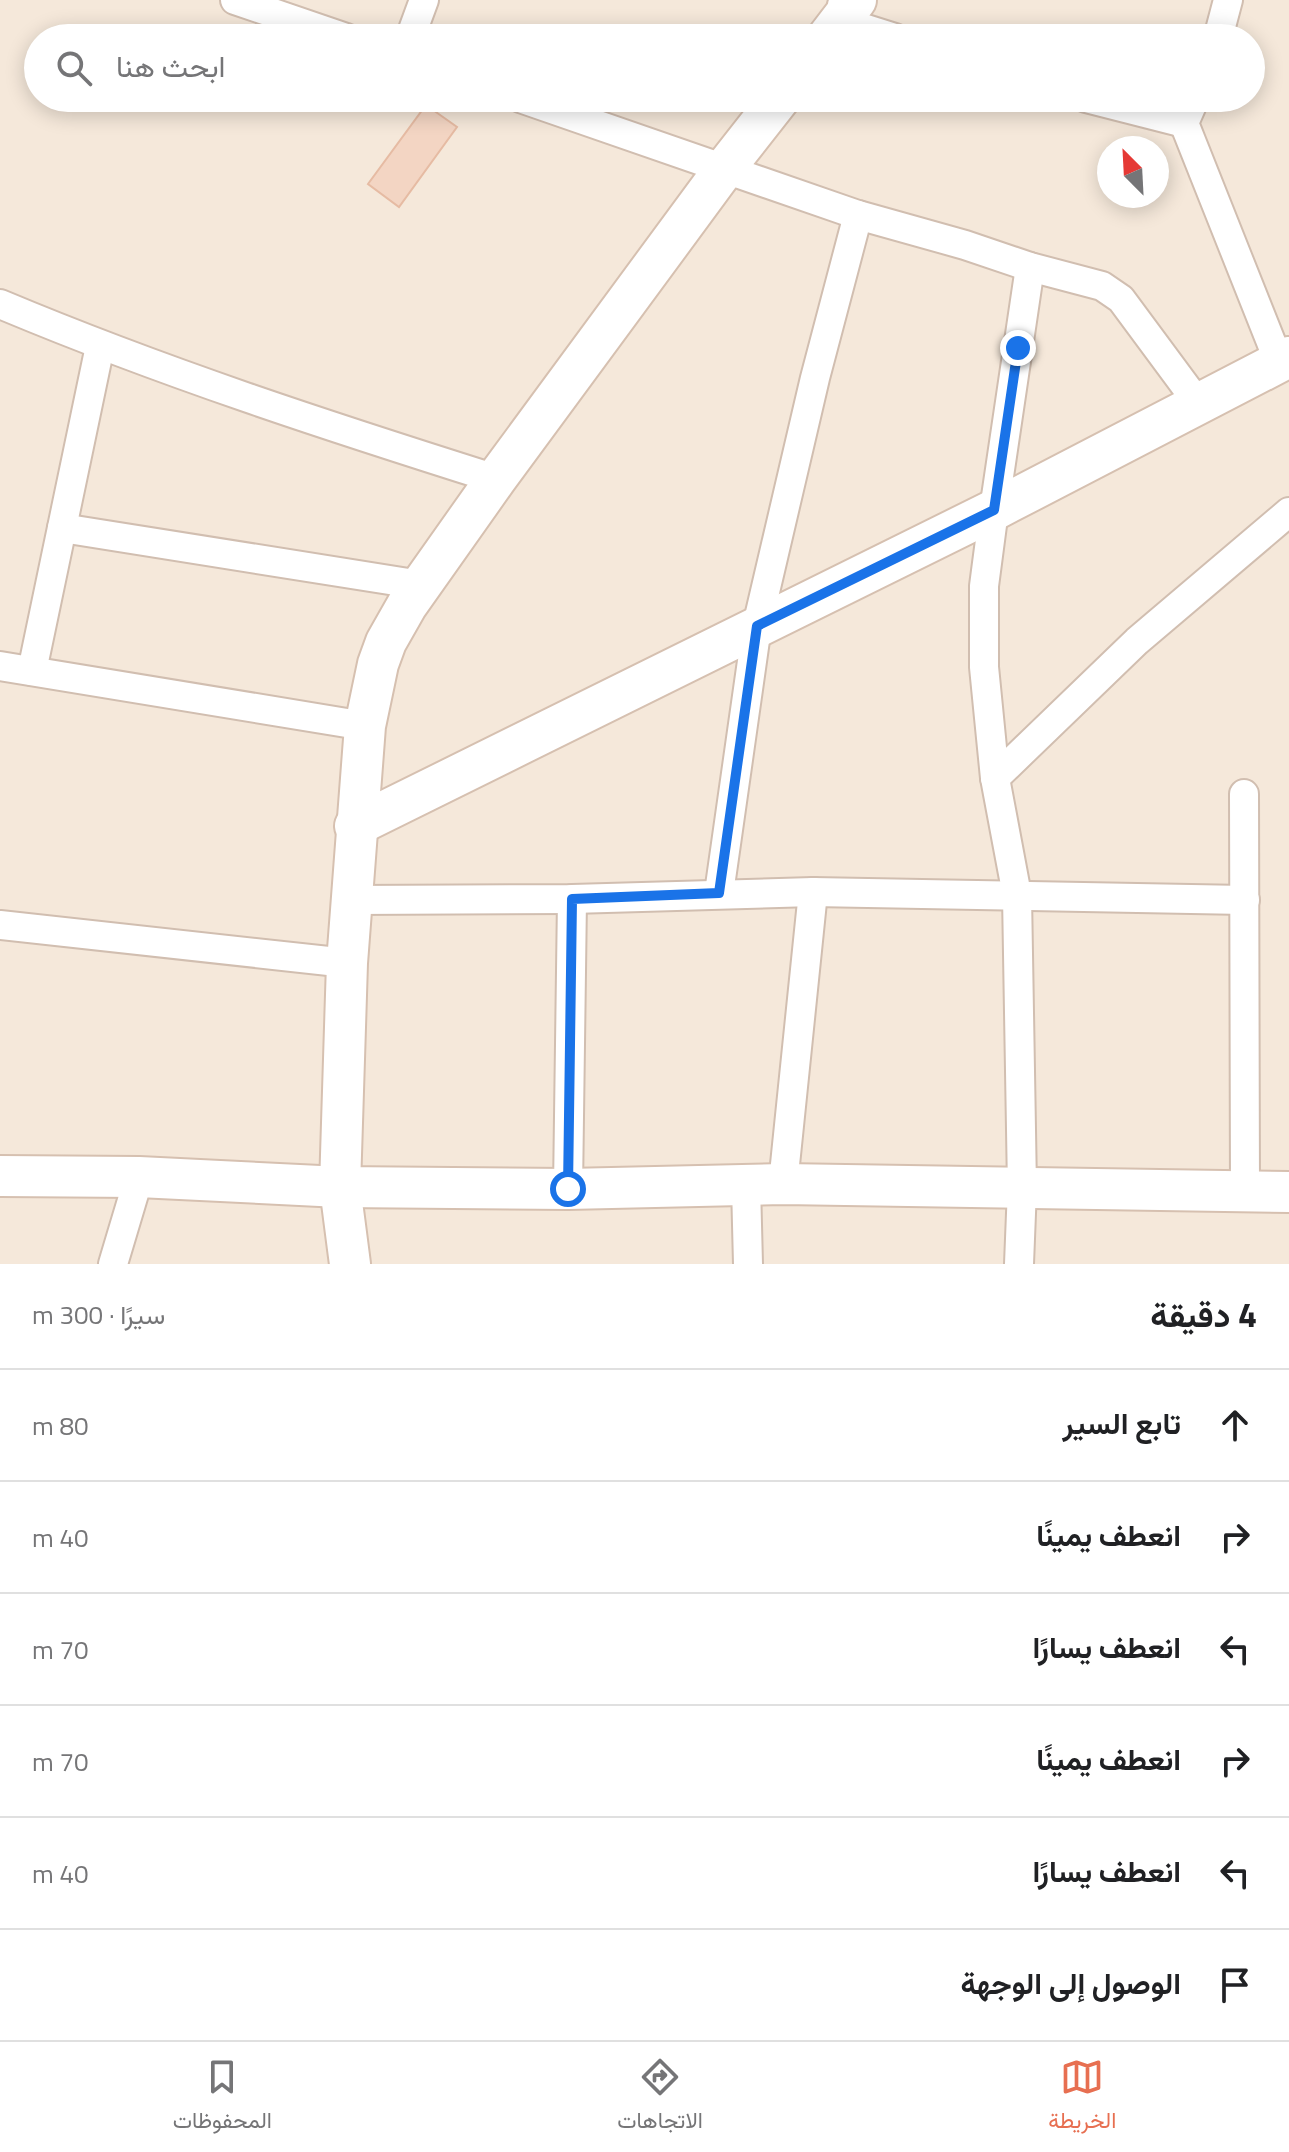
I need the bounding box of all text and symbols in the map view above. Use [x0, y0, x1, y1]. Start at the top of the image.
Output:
search box [24, 24, 1265, 112]
text: ابحث هنا [116, 43, 226, 89]
icon: search [52, 46, 96, 90]
north arrow [1097, 136, 1169, 208]
route end [1000, 330, 1036, 366]
route start [550, 1171, 586, 1207]
text: 4 دقيقة [1150, 1288, 1257, 1340]
text: سيرًا · 300 m [32, 1295, 165, 1334]
text: تابع السير [1063, 1400, 1181, 1446]
icon: ahead [1213, 1403, 1257, 1447]
text: 80 m [32, 1406, 89, 1445]
text: انعطف يمينًا [1036, 1512, 1181, 1558]
icon: right [1213, 1515, 1257, 1559]
text: 40 m [32, 1518, 89, 1557]
text: انعطف يسارًا [1032, 1624, 1181, 1670]
icon: left [1213, 1627, 1257, 1671]
text: 70 m [32, 1630, 89, 1669]
text: انعطف يمينًا [1036, 1736, 1181, 1782]
icon: right [1213, 1739, 1257, 1783]
text: 70 m [32, 1742, 89, 1781]
text: انعطف يسارًا [1032, 1848, 1181, 1894]
icon: left [1213, 1851, 1257, 1895]
text: 40 m [32, 1854, 89, 1893]
text: الوصول إلى الوجهة [960, 1960, 1181, 2006]
icon: arrive [1213, 1963, 1257, 2007]
tab: المحفوظات [173, 2055, 272, 2140]
tab: الاتجاهات [617, 2055, 703, 2140]
tab: الخريطة [1048, 2055, 1116, 2140]

